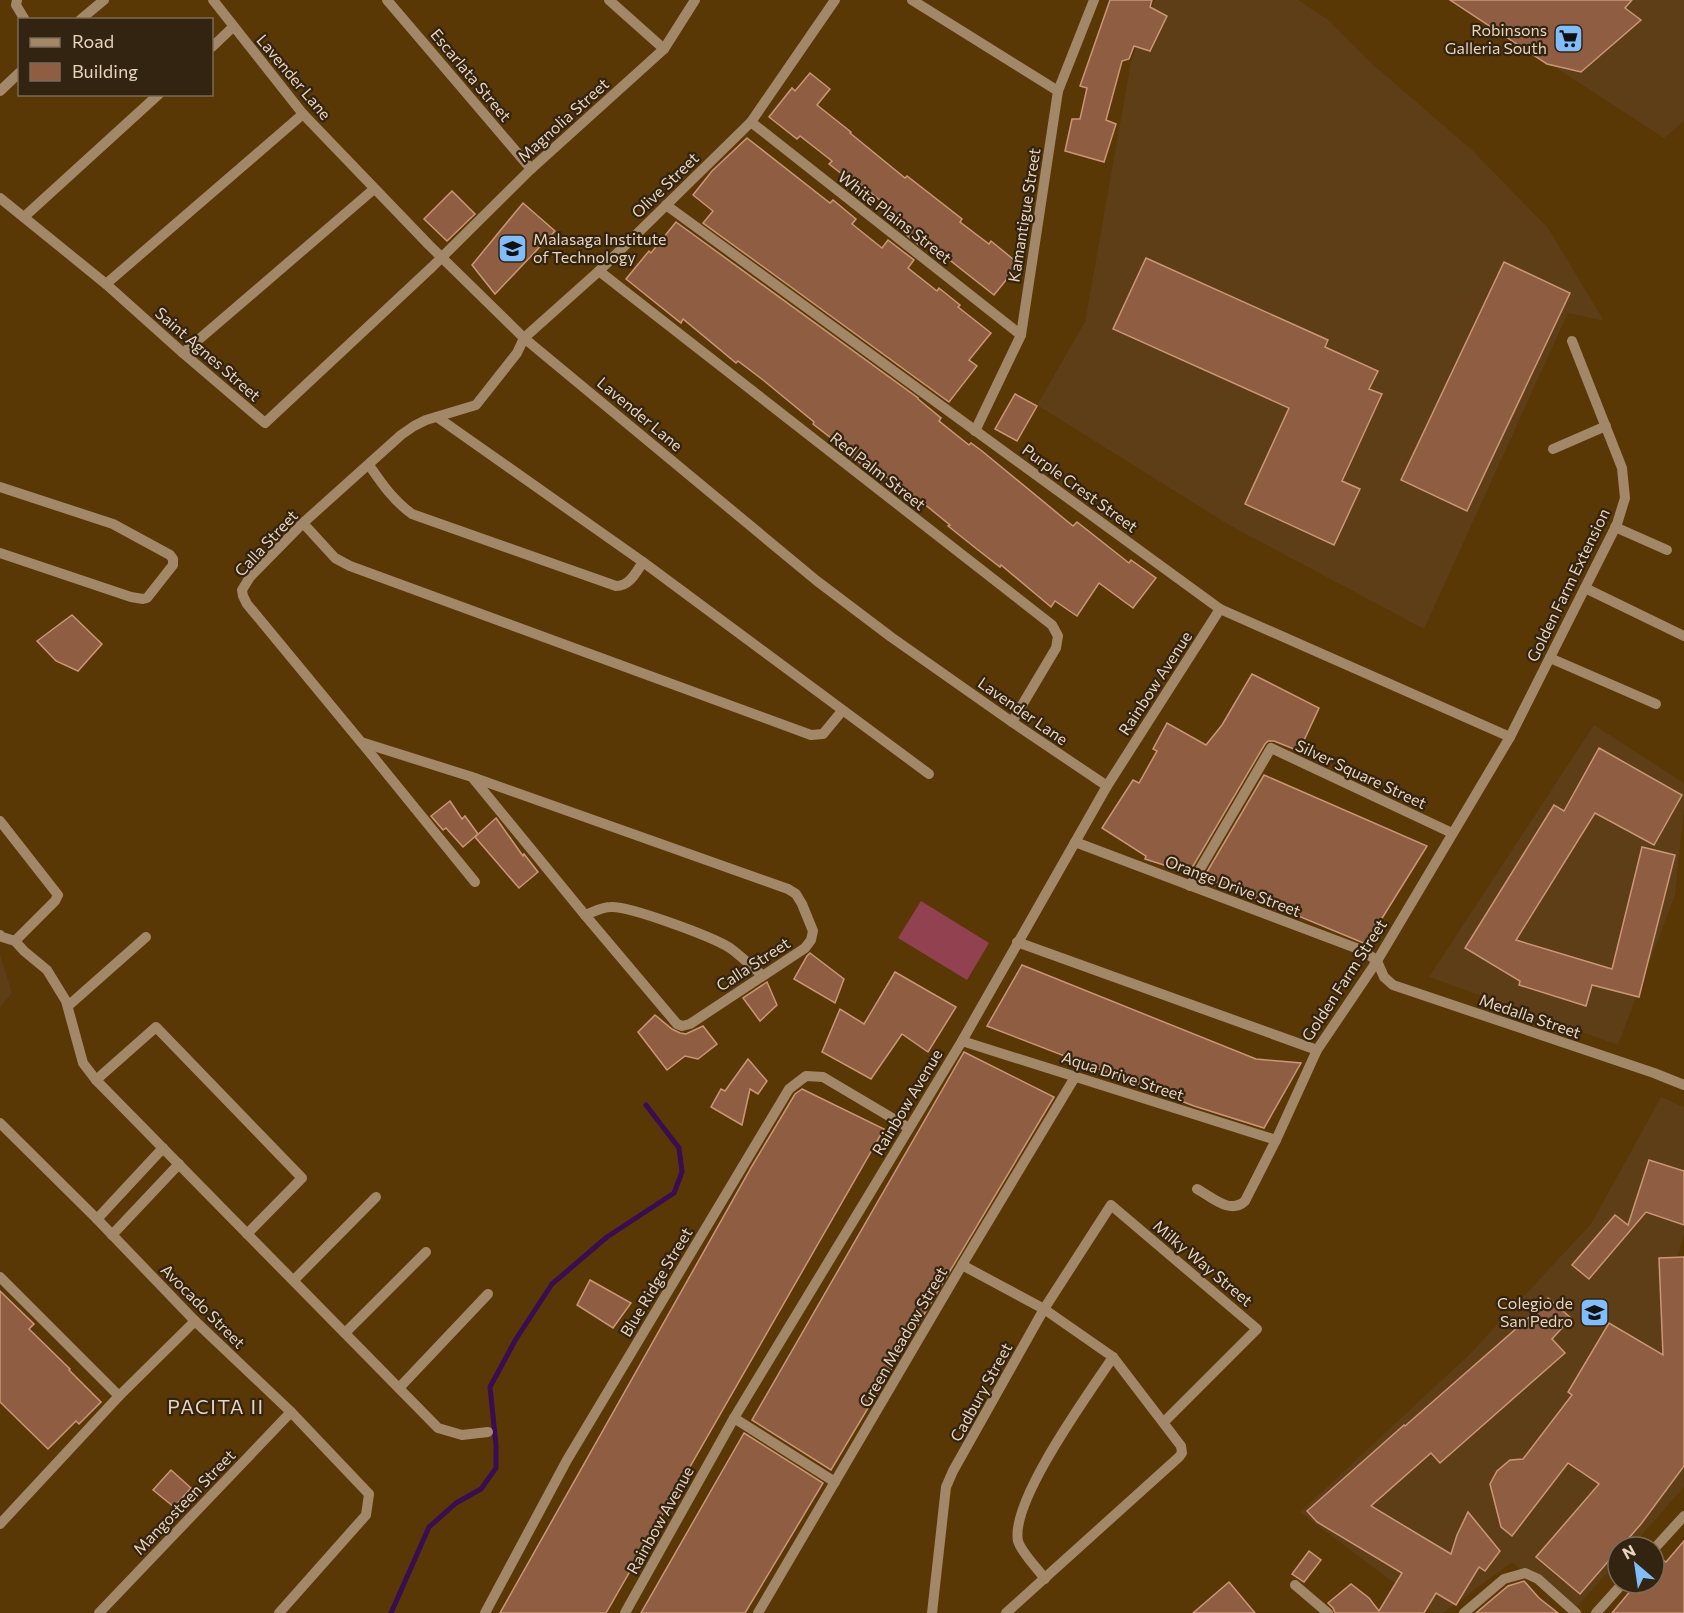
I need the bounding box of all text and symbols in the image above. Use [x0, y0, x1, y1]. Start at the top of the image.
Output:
legend [18, 18, 213, 96]
place label: Robinsons Galleria South [1445, 20, 1547, 57]
supermarket icon: Robinsons Galleria South [1552, 23, 1584, 55]
street label: Escarlata Street [427, 25, 516, 125]
text: Road [72, 30, 114, 52]
street label: Lavender Lane [253, 30, 335, 123]
text: Building [72, 60, 138, 82]
street label: Magnolia Street [513, 74, 612, 165]
street label: Kamantigue Street [1004, 146, 1044, 283]
street label: Olive Street [627, 148, 702, 221]
street label: White Plains Street [835, 166, 956, 267]
place label: Malasaga Institute of Technology [533, 229, 667, 266]
school or university icon: Malasaga Institute of Technology [496, 232, 528, 264]
street label: Saint Agnes Street [152, 303, 265, 405]
street label: Lavender Lane [594, 373, 687, 455]
street label: Red Palm Street [827, 428, 930, 514]
street label: Purple Crest Street [1019, 439, 1142, 536]
street label: Calla Street [230, 505, 302, 580]
street label: Golden Farm Extension [1522, 505, 1613, 664]
street label: Rainbow Avenue [1114, 627, 1195, 738]
street label: Lavender Lane [975, 673, 1072, 749]
street label: Silver Square Street [1293, 735, 1430, 812]
street label: Orange Drive Street [1163, 851, 1304, 920]
street label: Golden Farm Street [1297, 915, 1390, 1044]
street label: Calla Street [712, 932, 794, 994]
street label: Medalla Street [1477, 989, 1584, 1042]
street label: Rainbow Avenue [867, 1045, 946, 1158]
street label: Aqua Drive Street [1060, 1047, 1187, 1104]
street label: Milky Way Street [1150, 1216, 1257, 1310]
street label: Blue Ridge Street [615, 1223, 696, 1340]
street label: Avocado Street [157, 1260, 250, 1352]
street label: Green Meadow Street [855, 1263, 951, 1410]
place label: Colegio de San Pedro [1497, 1293, 1573, 1330]
school or university icon: Colegio de San Pedro [1578, 1296, 1610, 1328]
street label: Cadbury Street [946, 1339, 1016, 1444]
district label: PACITA II [167, 1394, 265, 1418]
street label: Mangosteen Street [129, 1445, 239, 1558]
street label: Rainbow Avenue [622, 1463, 697, 1577]
north arrow [1606, 1535, 1666, 1595]
text: N [1619, 1540, 1638, 1563]

